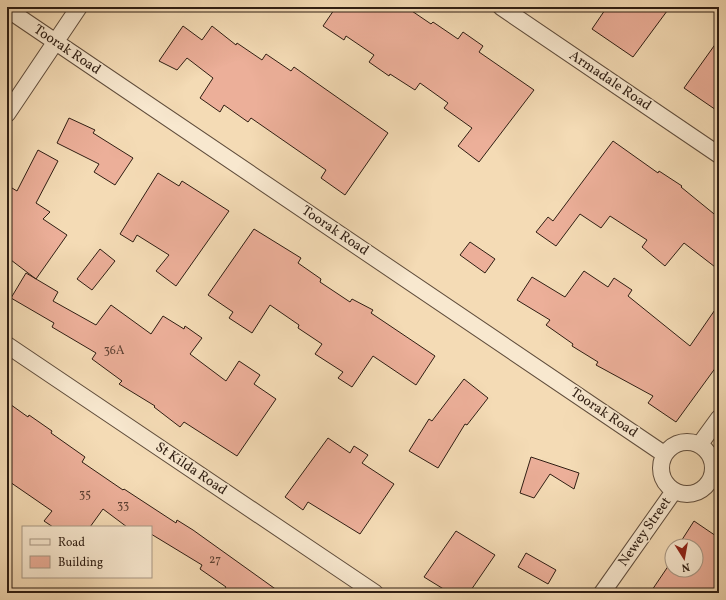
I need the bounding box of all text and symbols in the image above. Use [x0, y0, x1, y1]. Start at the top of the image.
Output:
street label: Toorak Road [30, 21, 104, 79]
street label: Armadale Road [565, 47, 655, 116]
street label: Toorak Road [298, 202, 372, 260]
house number: 36A [104, 343, 125, 359]
street label: Toorak Road [567, 384, 641, 442]
street label: St Kilda Road [151, 438, 231, 500]
house number: 35 [79, 487, 91, 503]
street label: Newey Street [614, 493, 676, 571]
house number: 33 [117, 498, 129, 514]
legend [22, 526, 152, 578]
text: Road [58, 535, 85, 551]
north arrow [664, 538, 704, 578]
house number: 27 [209, 552, 221, 568]
text: Building [58, 555, 103, 571]
text: N [680, 558, 691, 574]

